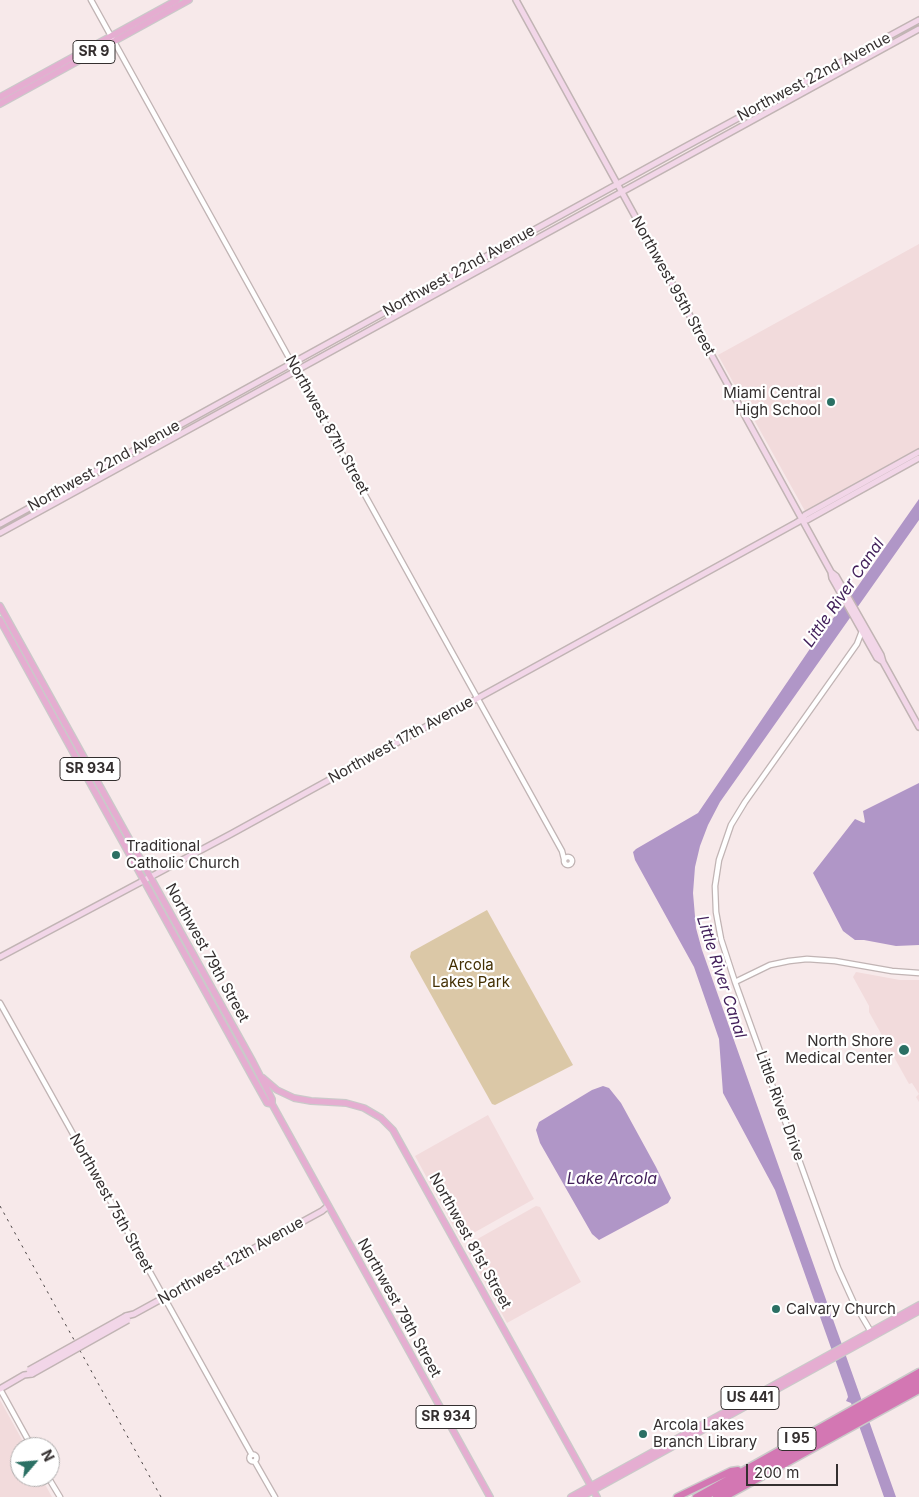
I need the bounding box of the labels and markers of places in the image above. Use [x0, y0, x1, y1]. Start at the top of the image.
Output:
place label: Miami Central High School [723, 384, 821, 419]
marker: Miami Central High School [825, 396, 837, 408]
place label: Traditional Catholic Church [126, 837, 240, 872]
marker: Traditional Catholic Church [110, 849, 122, 861]
place label: North Shore Medical Center [785, 1032, 893, 1067]
marker: North Shore Medical Center [897, 1043, 911, 1057]
place label: Calvary Church [786, 1300, 896, 1318]
marker: Calvary Church [770, 1303, 782, 1315]
place label: Arcola Lakes Branch Library [653, 1416, 757, 1451]
marker: Arcola Lakes Branch Library [637, 1428, 649, 1440]

